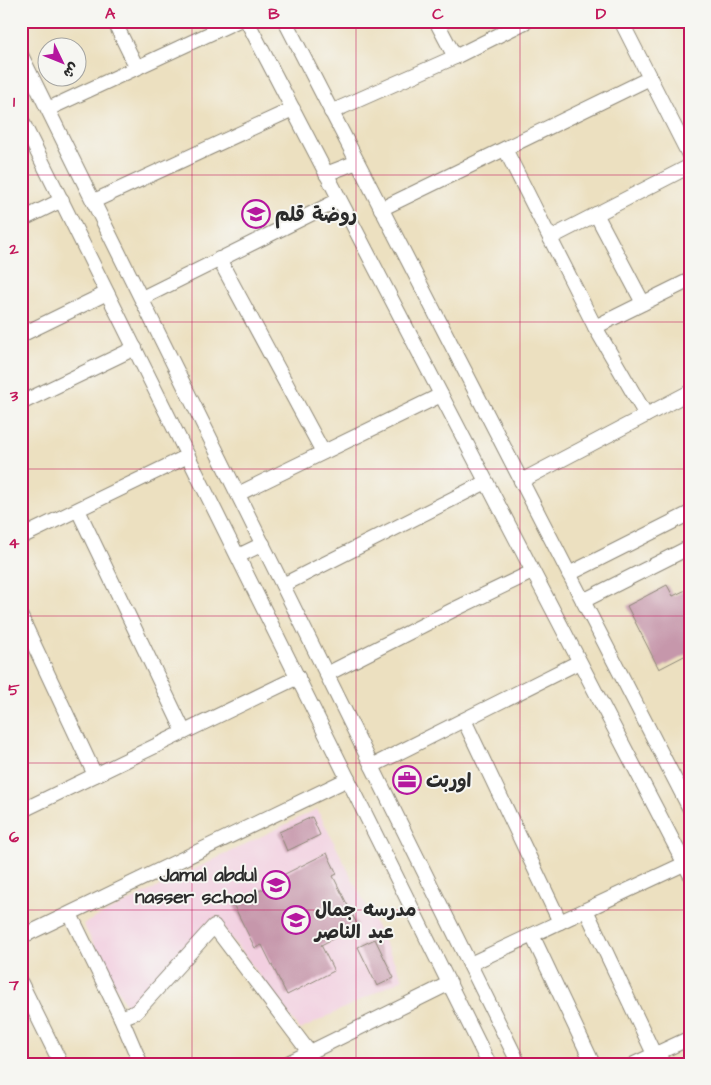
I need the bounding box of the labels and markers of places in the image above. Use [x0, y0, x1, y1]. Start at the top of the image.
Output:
school or university icon: روضة قلم [241, 199, 271, 229]
place label: روضة قلم [275, 202, 357, 229]
office icon: اوربت [392, 765, 422, 795]
place label: اوربت [426, 768, 472, 795]
place label: Jamal abdul nasser school [135, 862, 257, 911]
school or university icon: Jamal abdul nasser school [261, 870, 291, 900]
place label: مدرسه جمال عبد الناصر [313, 897, 416, 946]
school or university icon: مدرسه جمال عبد الناصر [281, 905, 311, 935]

